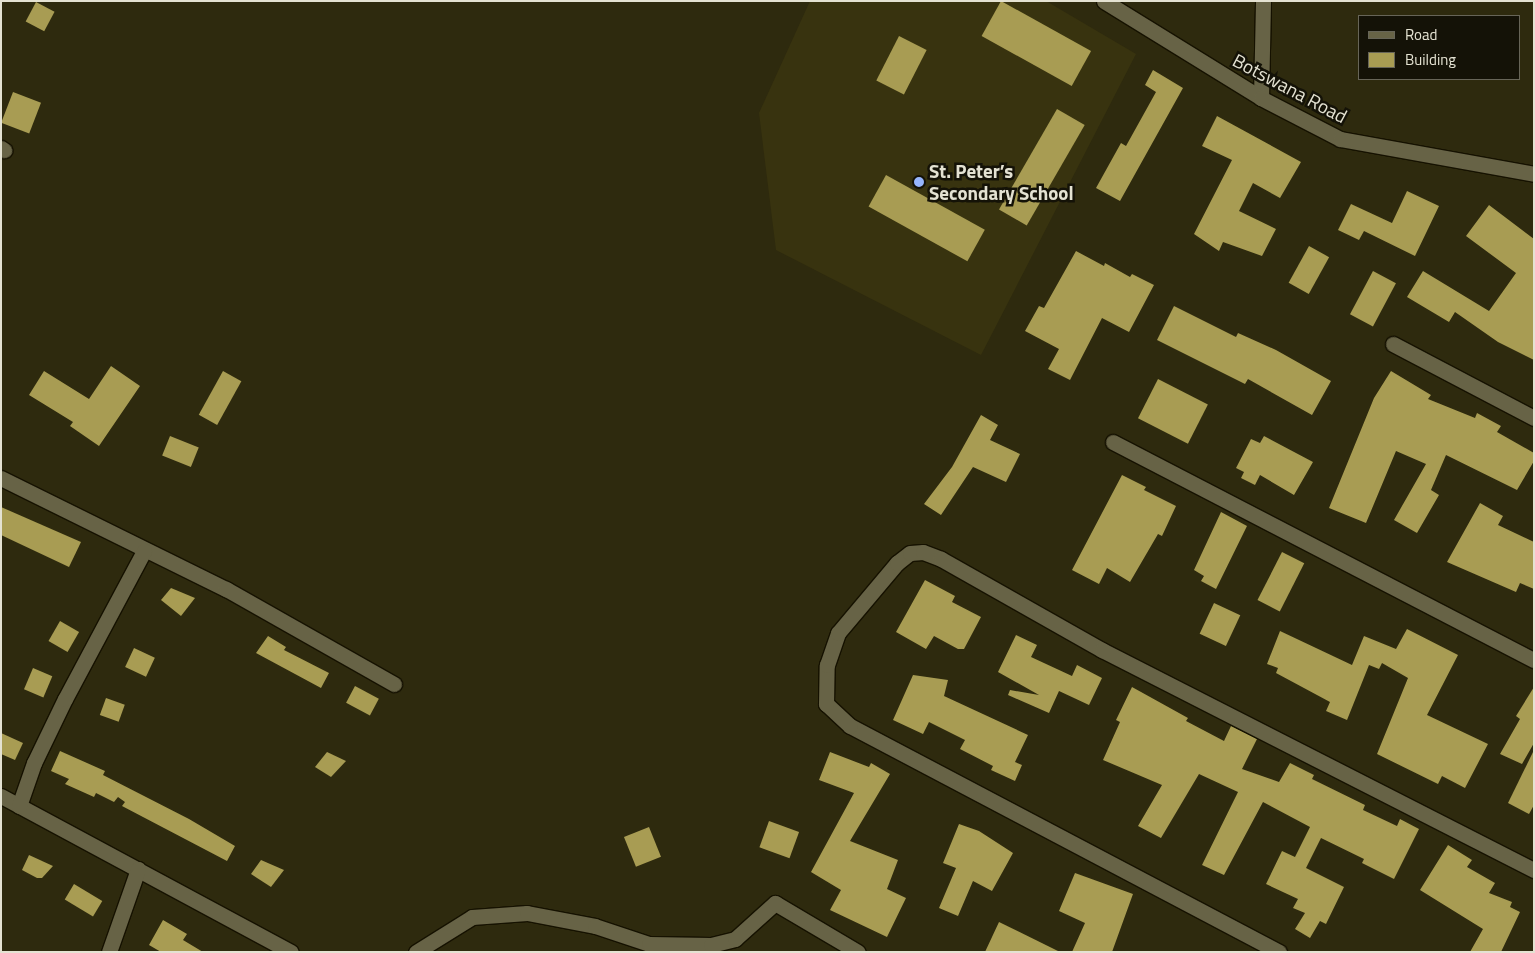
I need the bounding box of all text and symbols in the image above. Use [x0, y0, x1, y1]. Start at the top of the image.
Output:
legend [1358, 15, 1520, 80]
text: Road [1405, 23, 1437, 46]
street label: Botswana Road [1229, 48, 1351, 128]
text: Building [1405, 48, 1456, 71]
place label: St. Peter’s Secondary School [929, 160, 1074, 204]
marker: St. Peter’s Secondary School [913, 176, 925, 188]

